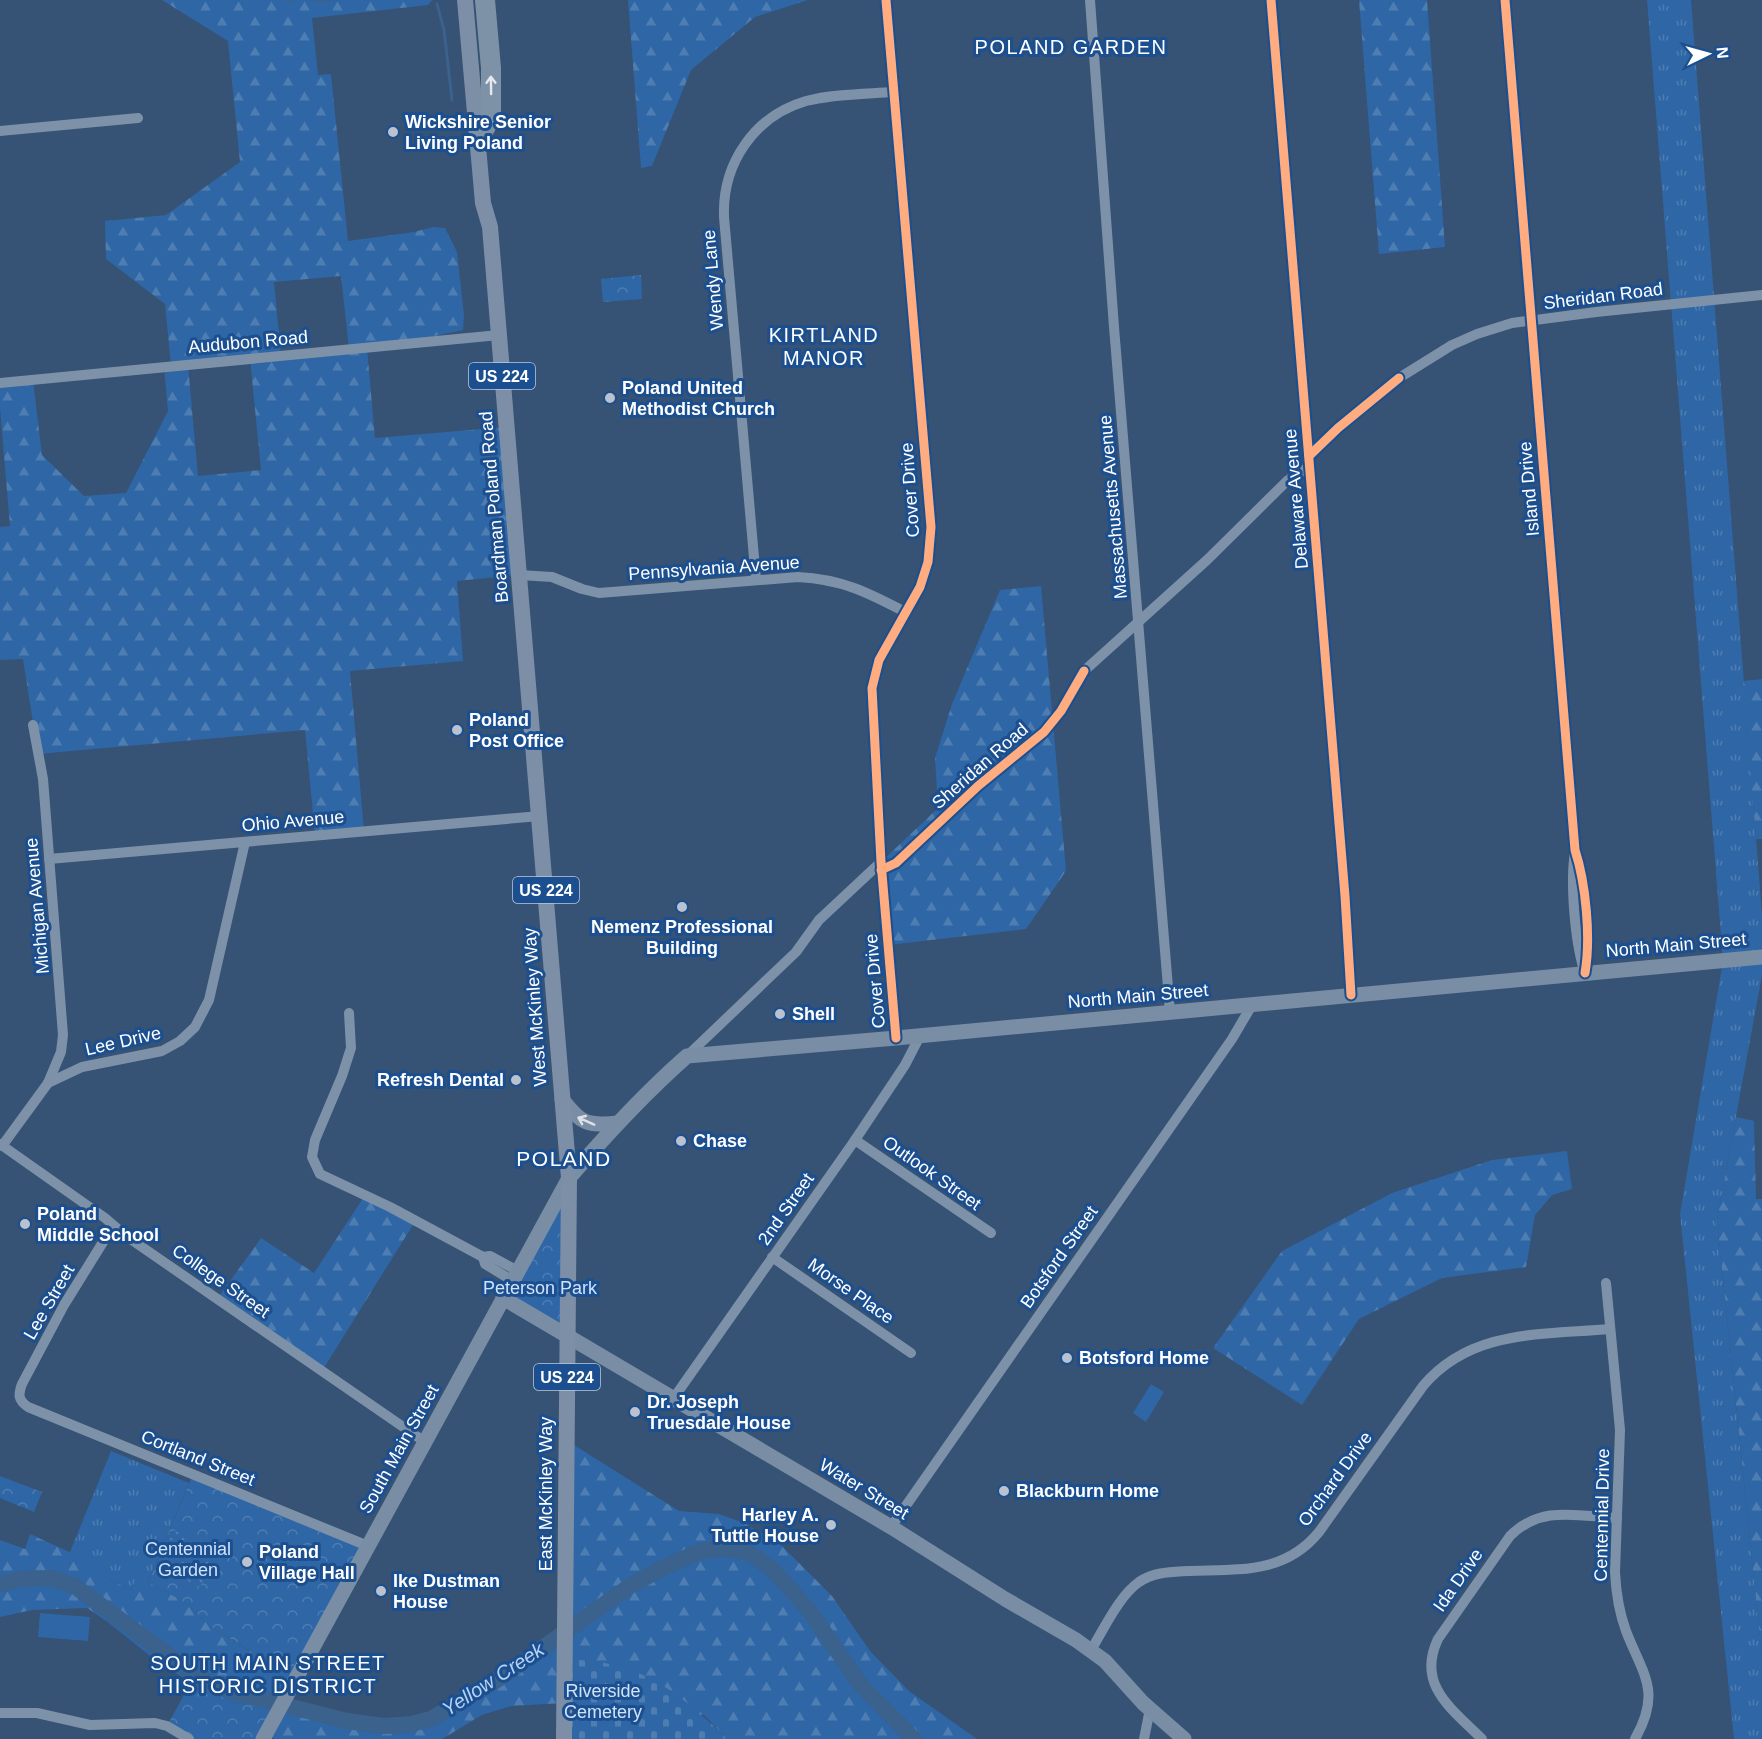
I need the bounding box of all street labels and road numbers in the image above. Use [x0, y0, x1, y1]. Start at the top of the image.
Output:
street label: Wendy Lane [699, 229, 727, 331]
street label: Sheridan Road [1542, 279, 1664, 313]
street label: Audubon Road [187, 327, 309, 357]
road number: US 224 [469, 363, 535, 389]
street label: Boardman Poland Road [476, 410, 512, 604]
street label: Massachusetts Avenue [1095, 414, 1131, 600]
street label: Delaware Avenue [1280, 428, 1312, 570]
street label: Island Drive [1515, 441, 1543, 537]
street label: Cover Drive [897, 442, 923, 538]
street label: Pennsylvania Avenue [628, 552, 800, 584]
street label: Sheridan Road [928, 719, 1032, 813]
street label: Ohio Avenue [241, 807, 345, 835]
street label: Michigan Avenue [21, 837, 53, 975]
road number: US 224 [513, 877, 579, 903]
street label: West McKinley Way [519, 927, 551, 1087]
street label: North Main Street [1605, 929, 1747, 961]
street label: Cover Drive [861, 933, 889, 1029]
street label: North Main Street [1067, 980, 1209, 1012]
street label: Lee Drive [83, 1023, 163, 1059]
street label: Outlook Street [879, 1132, 985, 1214]
street label: 2nd Street [754, 1169, 818, 1249]
street label: Botsford Street [1016, 1202, 1102, 1312]
street label: College Street [169, 1240, 273, 1322]
street label: Morse Place [804, 1254, 898, 1328]
street label: Lee Street [20, 1261, 78, 1343]
road number: US 224 [534, 1364, 600, 1390]
street label: South Main Street [355, 1381, 443, 1517]
street label: East McKinley Way [536, 1417, 556, 1571]
street label: Cortland Street [138, 1426, 258, 1490]
street label: Orchard Drive [1294, 1428, 1376, 1530]
street label: Centennial Drive [1591, 1448, 1613, 1582]
street label: Water Street [816, 1455, 912, 1523]
street label: Ida Drive [1429, 1545, 1487, 1615]

